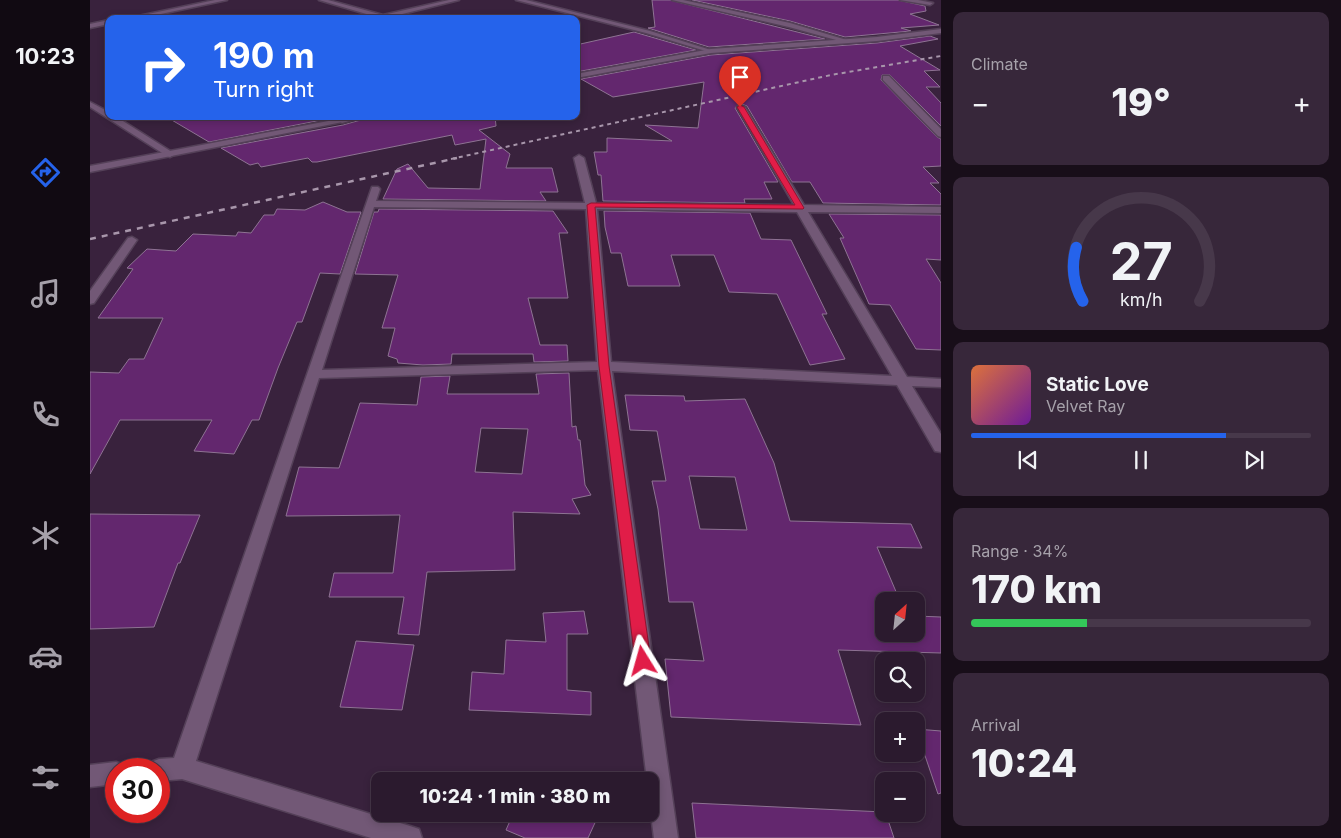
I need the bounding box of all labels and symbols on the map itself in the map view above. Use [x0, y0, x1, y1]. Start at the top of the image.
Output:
pin [719, 56, 761, 107]
north arrow [875, 592, 925, 642]
position arrow [616, 634, 668, 686]
speed limit sign: 30 [105, 758, 170, 823]

